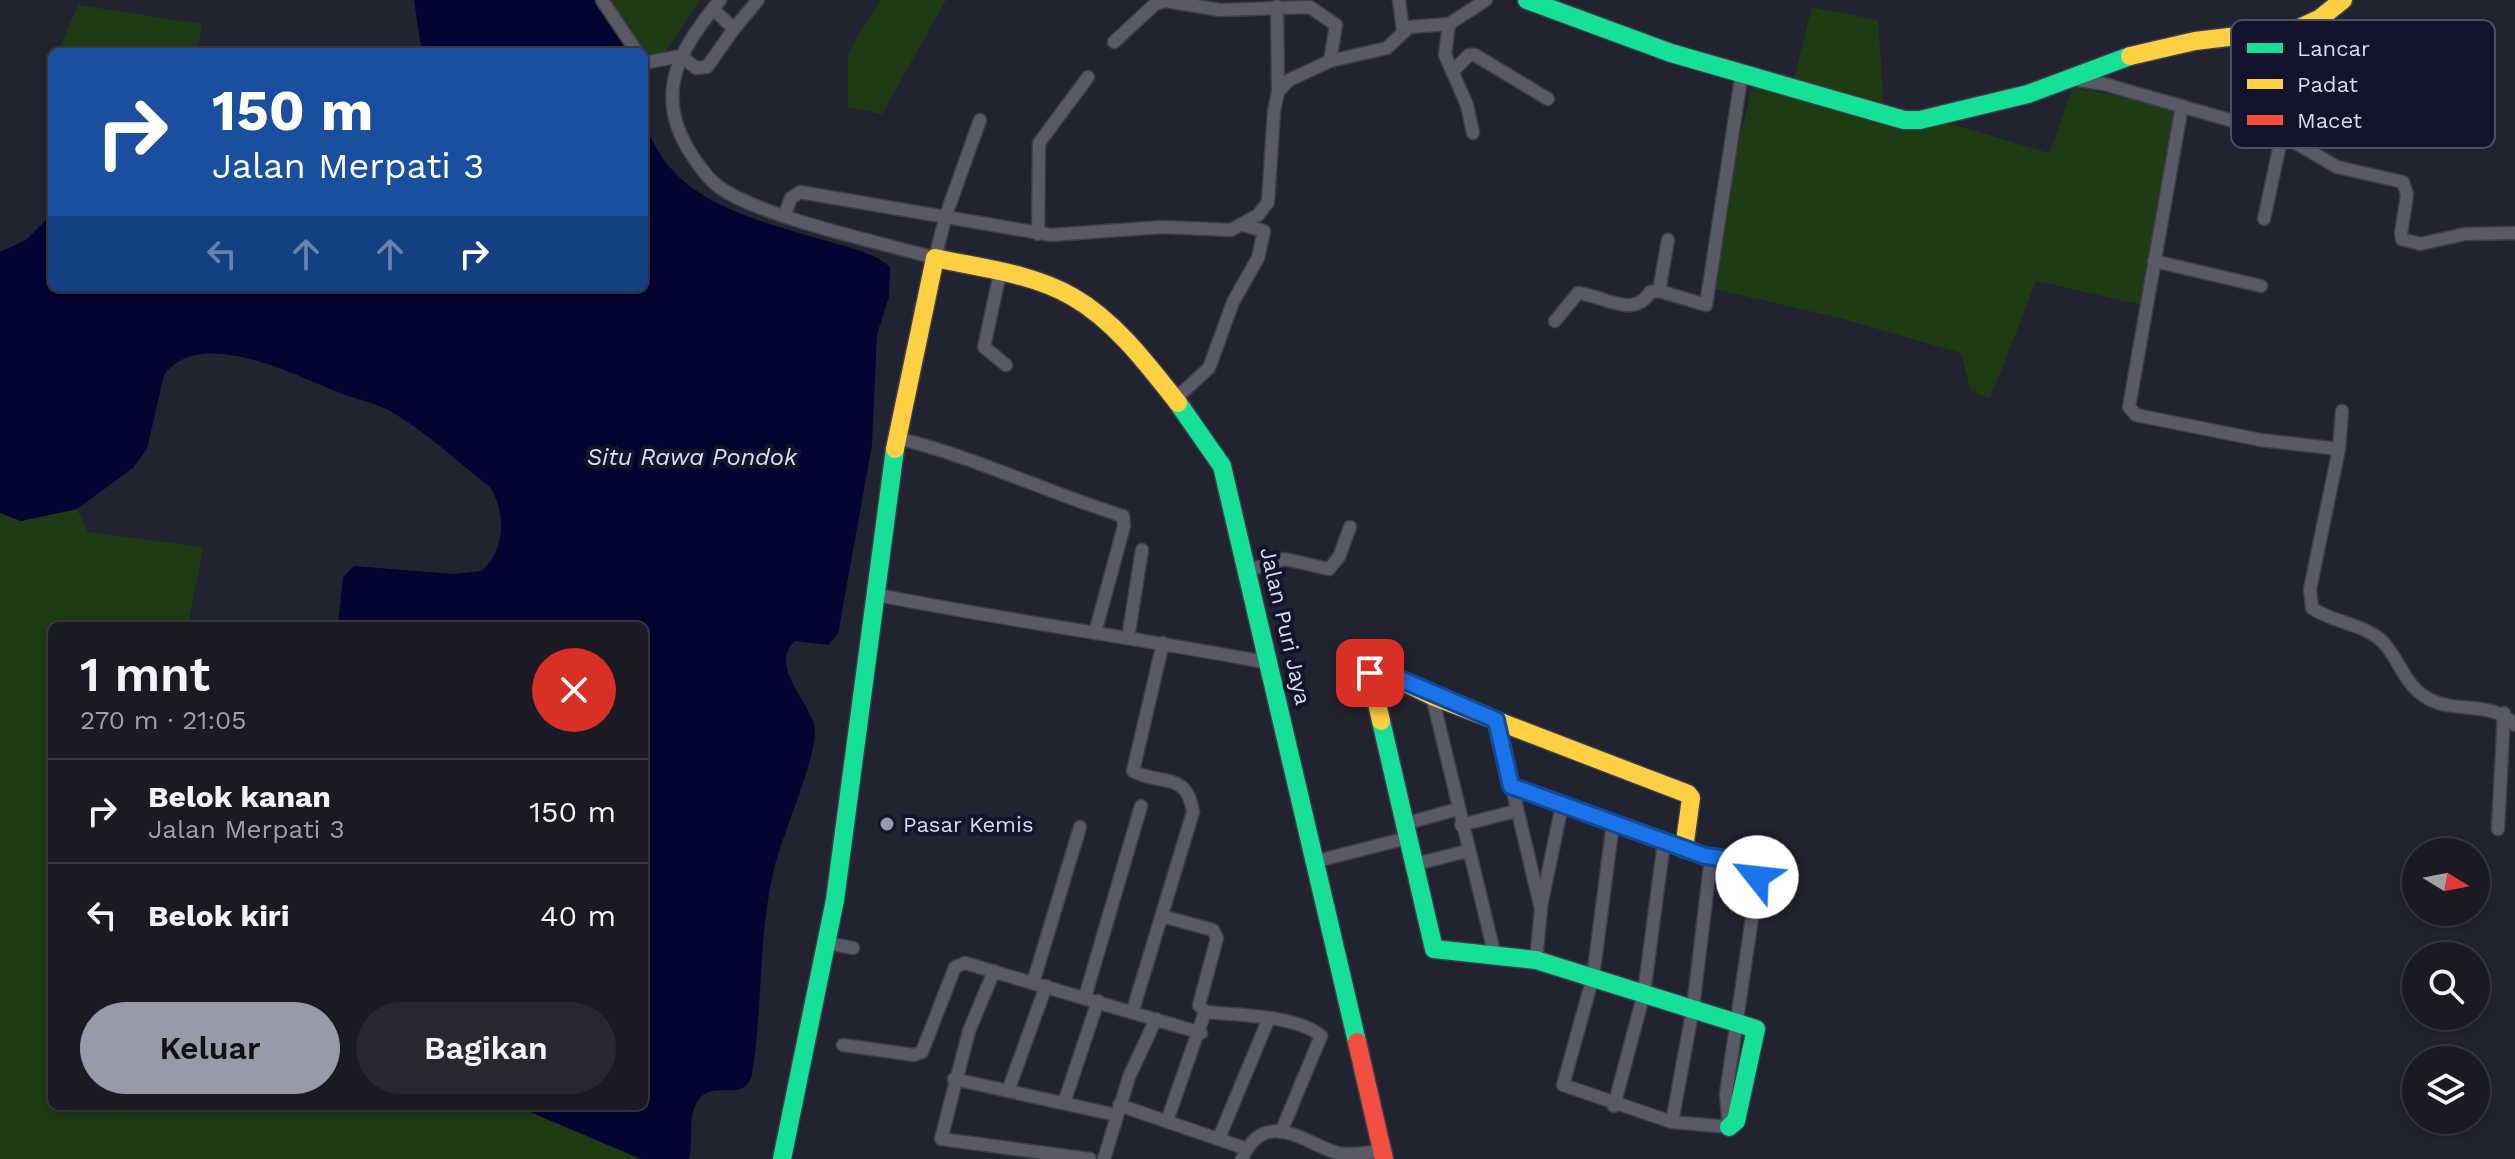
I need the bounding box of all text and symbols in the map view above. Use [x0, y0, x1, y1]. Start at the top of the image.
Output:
legend [2231, 20, 2495, 148]
text: Lancar [2297, 36, 2370, 61]
text: Padat [2297, 72, 2358, 97]
text: 150 m [212, 78, 374, 144]
icon: right [80, 80, 184, 184]
text: Macet [2297, 108, 2362, 133]
text: Jalan Merpati 3 [212, 145, 484, 187]
icon: left [200, 232, 244, 276]
icon: ahead [284, 232, 328, 276]
icon: ahead [368, 232, 412, 276]
icon: right [452, 232, 496, 276]
water label: Situ Rawa Pondok [587, 443, 798, 471]
street label: Jalan Puri Jaya [1255, 545, 1316, 707]
pin [1336, 639, 1404, 707]
text: 1 mnt [80, 646, 210, 703]
button: close [532, 648, 616, 732]
icon: arrive [1348, 651, 1392, 695]
text: 270 m · 21:05 [80, 705, 246, 735]
text: Belok kanan [148, 779, 331, 814]
icon: right [80, 789, 124, 833]
text: 150 m [529, 794, 616, 829]
place label: Pasar Kemis [903, 812, 1034, 837]
text: Jalan Merpati 3 [148, 814, 345, 844]
marker: Pasar Kemis [878, 815, 896, 833]
position arrow [1715, 835, 1799, 919]
north arrow [2402, 838, 2490, 926]
map controls [2402, 838, 2490, 1134]
icon: left [80, 893, 124, 937]
text: Belok kiri [148, 898, 290, 933]
text: 40 m [540, 898, 616, 933]
button: search [2402, 942, 2490, 1030]
button: Keluar [80, 1002, 340, 1094]
button: Bagikan [356, 1002, 616, 1094]
button: layers [2402, 1046, 2490, 1134]

